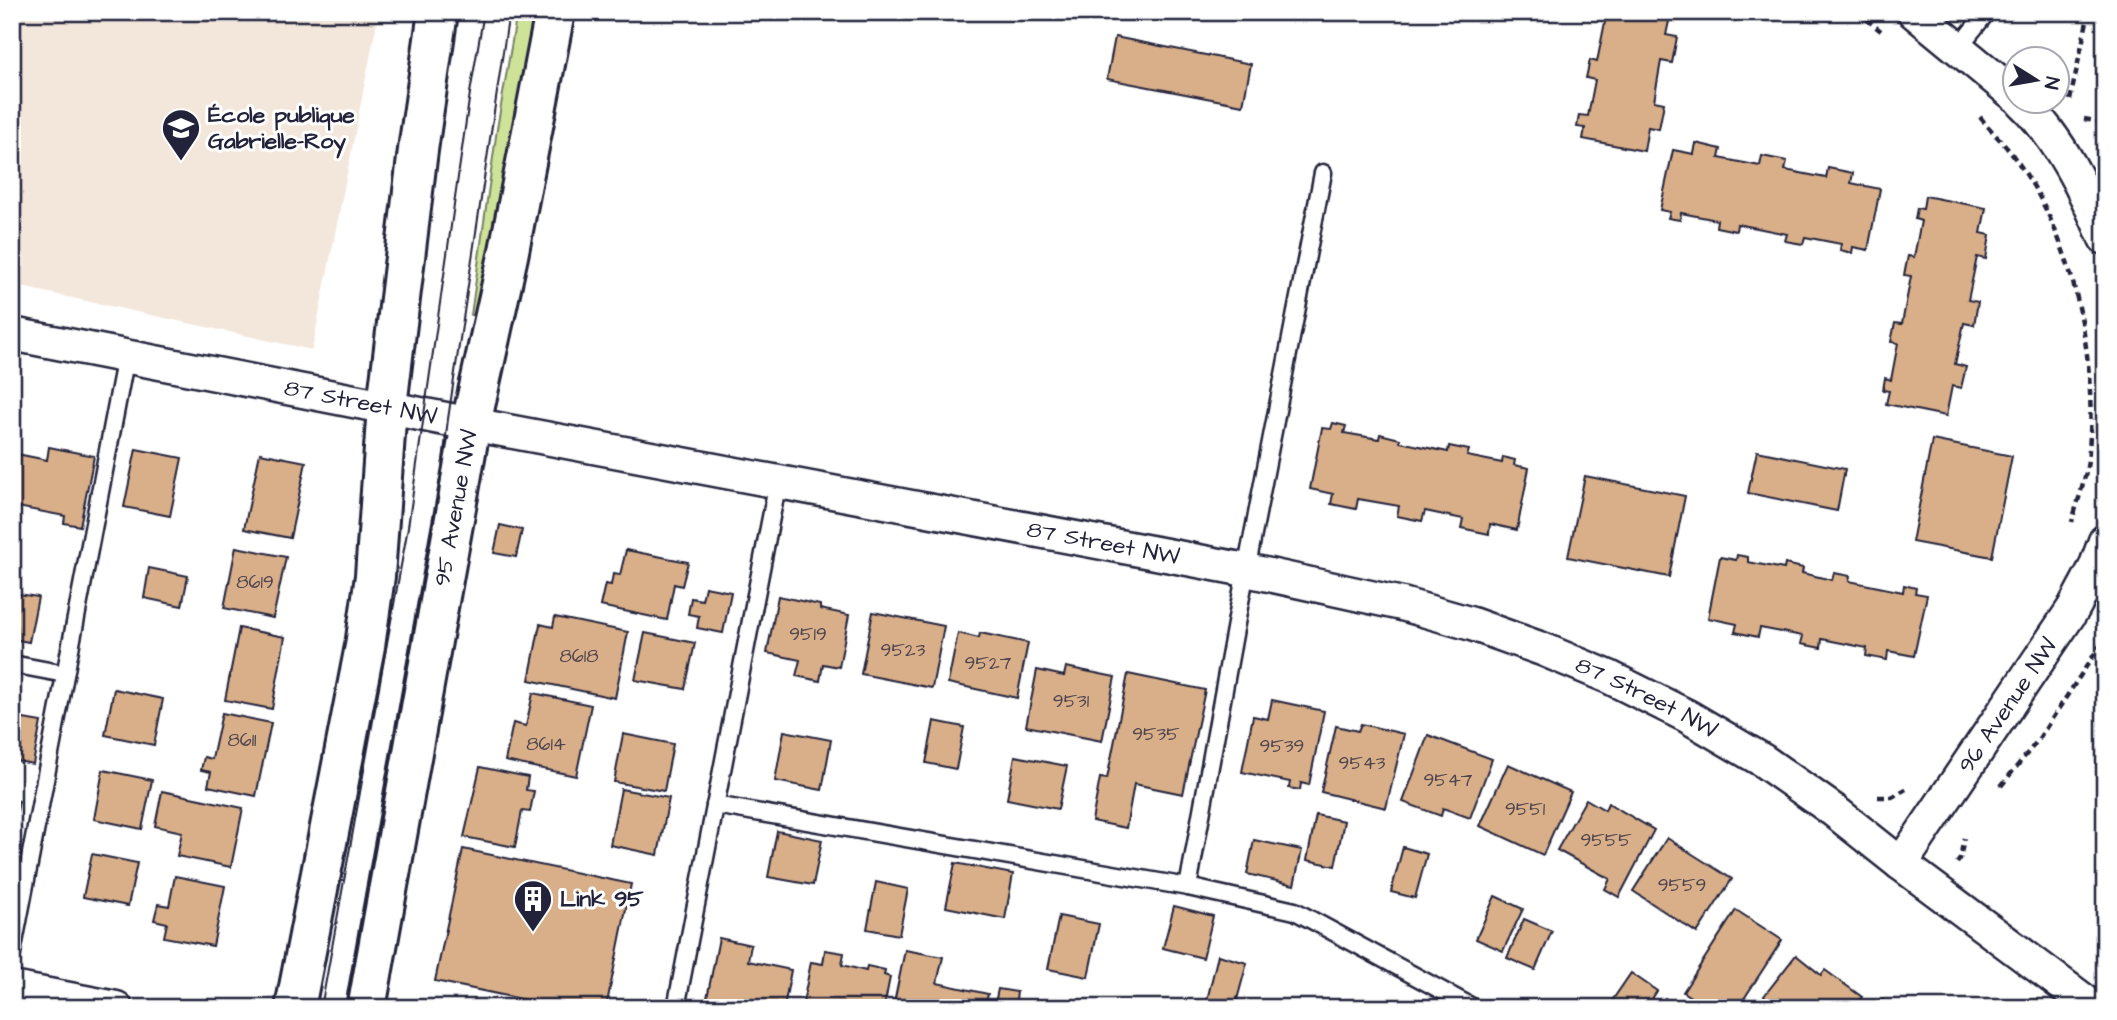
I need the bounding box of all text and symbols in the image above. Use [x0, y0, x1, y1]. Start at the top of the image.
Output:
north arrow [2002, 46, 2072, 116]
text: N [2037, 75, 2066, 91]
place label: École publique Gabrielle-Roy [208, 99, 355, 159]
school or university icon: École publique Gabrielle-Roy [160, 107, 202, 162]
street label: 87 Street NW [281, 372, 440, 433]
street label: 95 Avenue NW [426, 427, 486, 589]
street label: 87 Street NW [1024, 513, 1182, 573]
house number: 8619 [236, 569, 274, 596]
house number: 9519 [789, 621, 827, 648]
street label: 96 Avenue NW [1951, 631, 2065, 780]
house number: 9523 [881, 637, 926, 664]
house number: 8618 [560, 643, 598, 670]
street label: 87 Street NW [1570, 649, 1723, 746]
house number: 9527 [965, 650, 1012, 677]
house number: 9531 [1053, 688, 1090, 715]
house number: 9535 [1132, 721, 1180, 748]
house number: 8611 [227, 727, 257, 754]
house number: 8614 [526, 731, 566, 758]
house number: 9539 [1260, 733, 1304, 760]
house number: 9543 [1339, 750, 1386, 777]
house number: 9547 [1424, 767, 1473, 794]
house number: 9551 [1505, 796, 1546, 823]
house number: 9555 [1580, 827, 1632, 854]
house number: 9559 [1658, 872, 1706, 899]
building icon: Link 95 [512, 878, 554, 933]
place label: Link 95 [560, 883, 644, 915]

